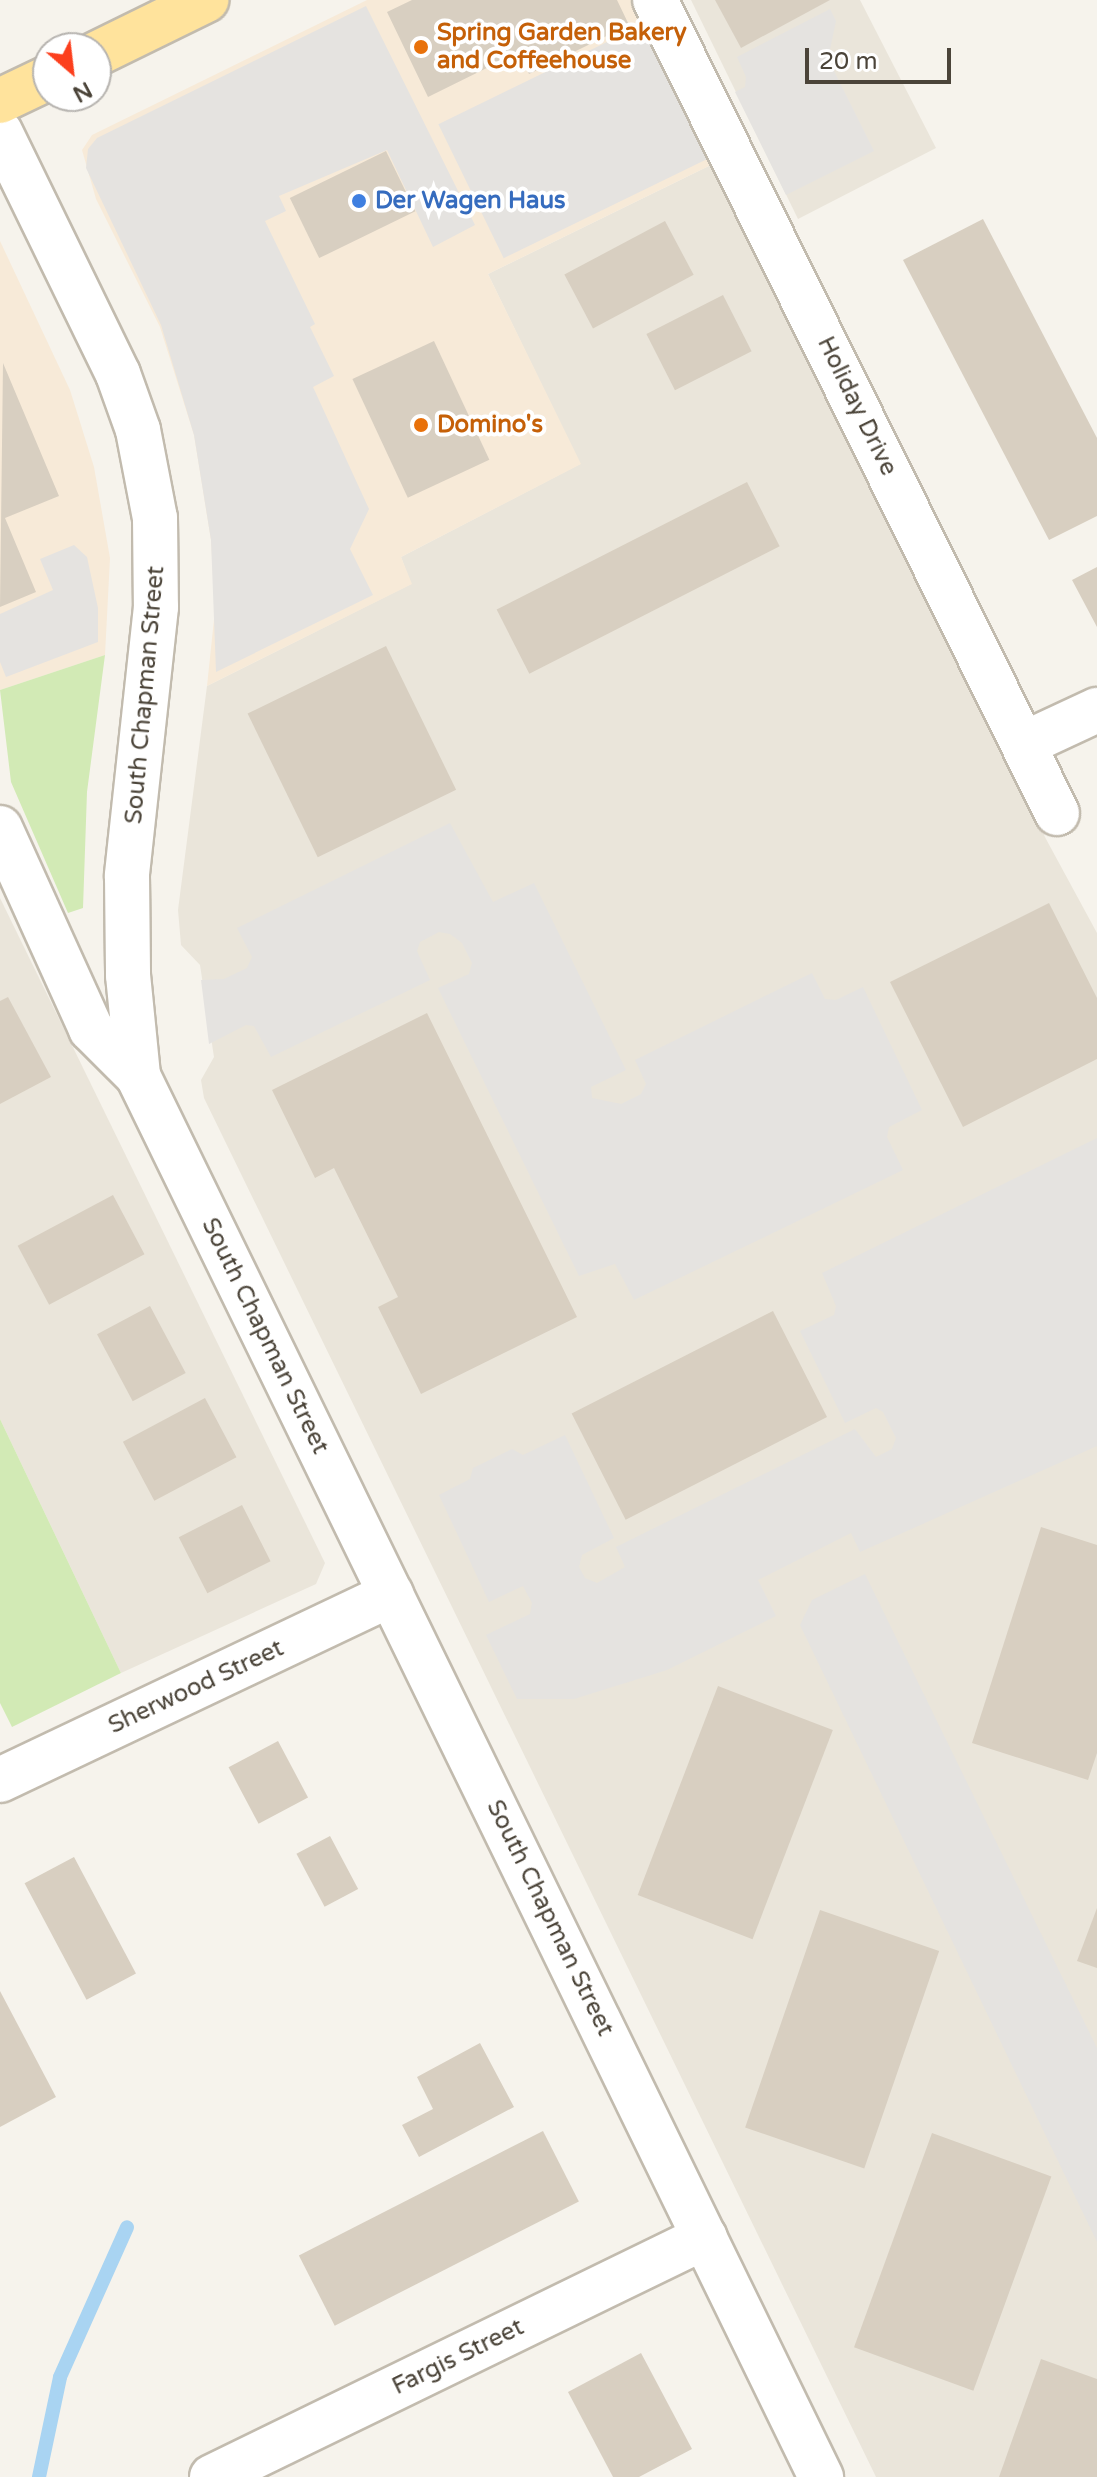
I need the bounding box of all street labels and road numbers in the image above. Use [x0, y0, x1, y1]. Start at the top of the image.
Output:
street label: Holiday Drive [811, 332, 903, 480]
street label: South Chapman Street [119, 565, 171, 825]
street label: South Chapman Street [195, 1213, 335, 1459]
street label: Sherwood Street [104, 1634, 288, 1740]
street label: South Chapman Street [480, 1795, 620, 2041]
street label: Fargis Street [388, 2313, 528, 2401]

